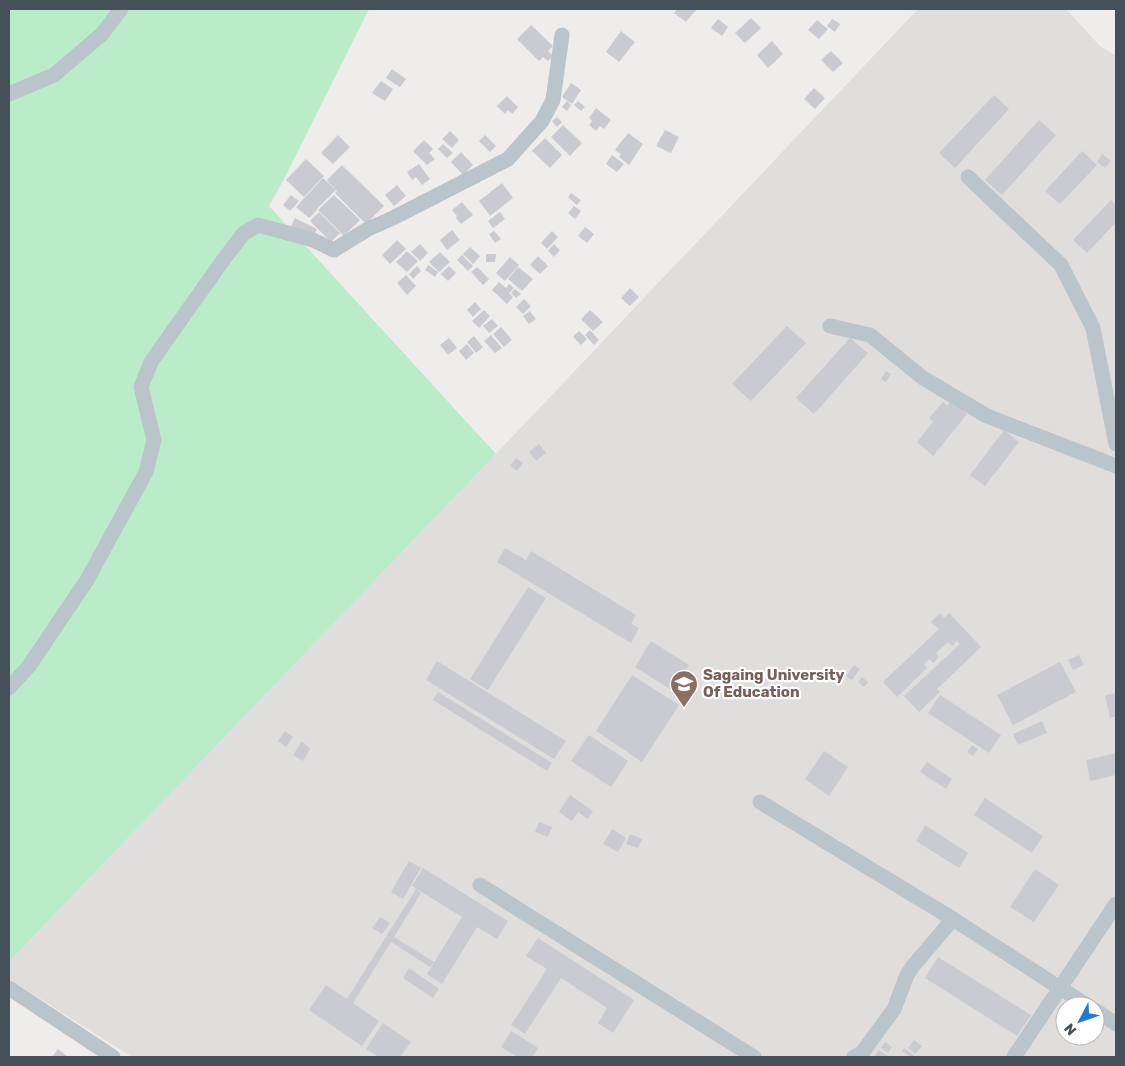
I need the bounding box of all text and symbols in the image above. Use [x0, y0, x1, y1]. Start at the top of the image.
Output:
place label: Sagaing University Of Education [703, 666, 845, 701]
school or university icon: Sagaing University Of Education [669, 669, 699, 708]
north arrow [1055, 996, 1105, 1046]
text: N [1061, 1020, 1080, 1039]

